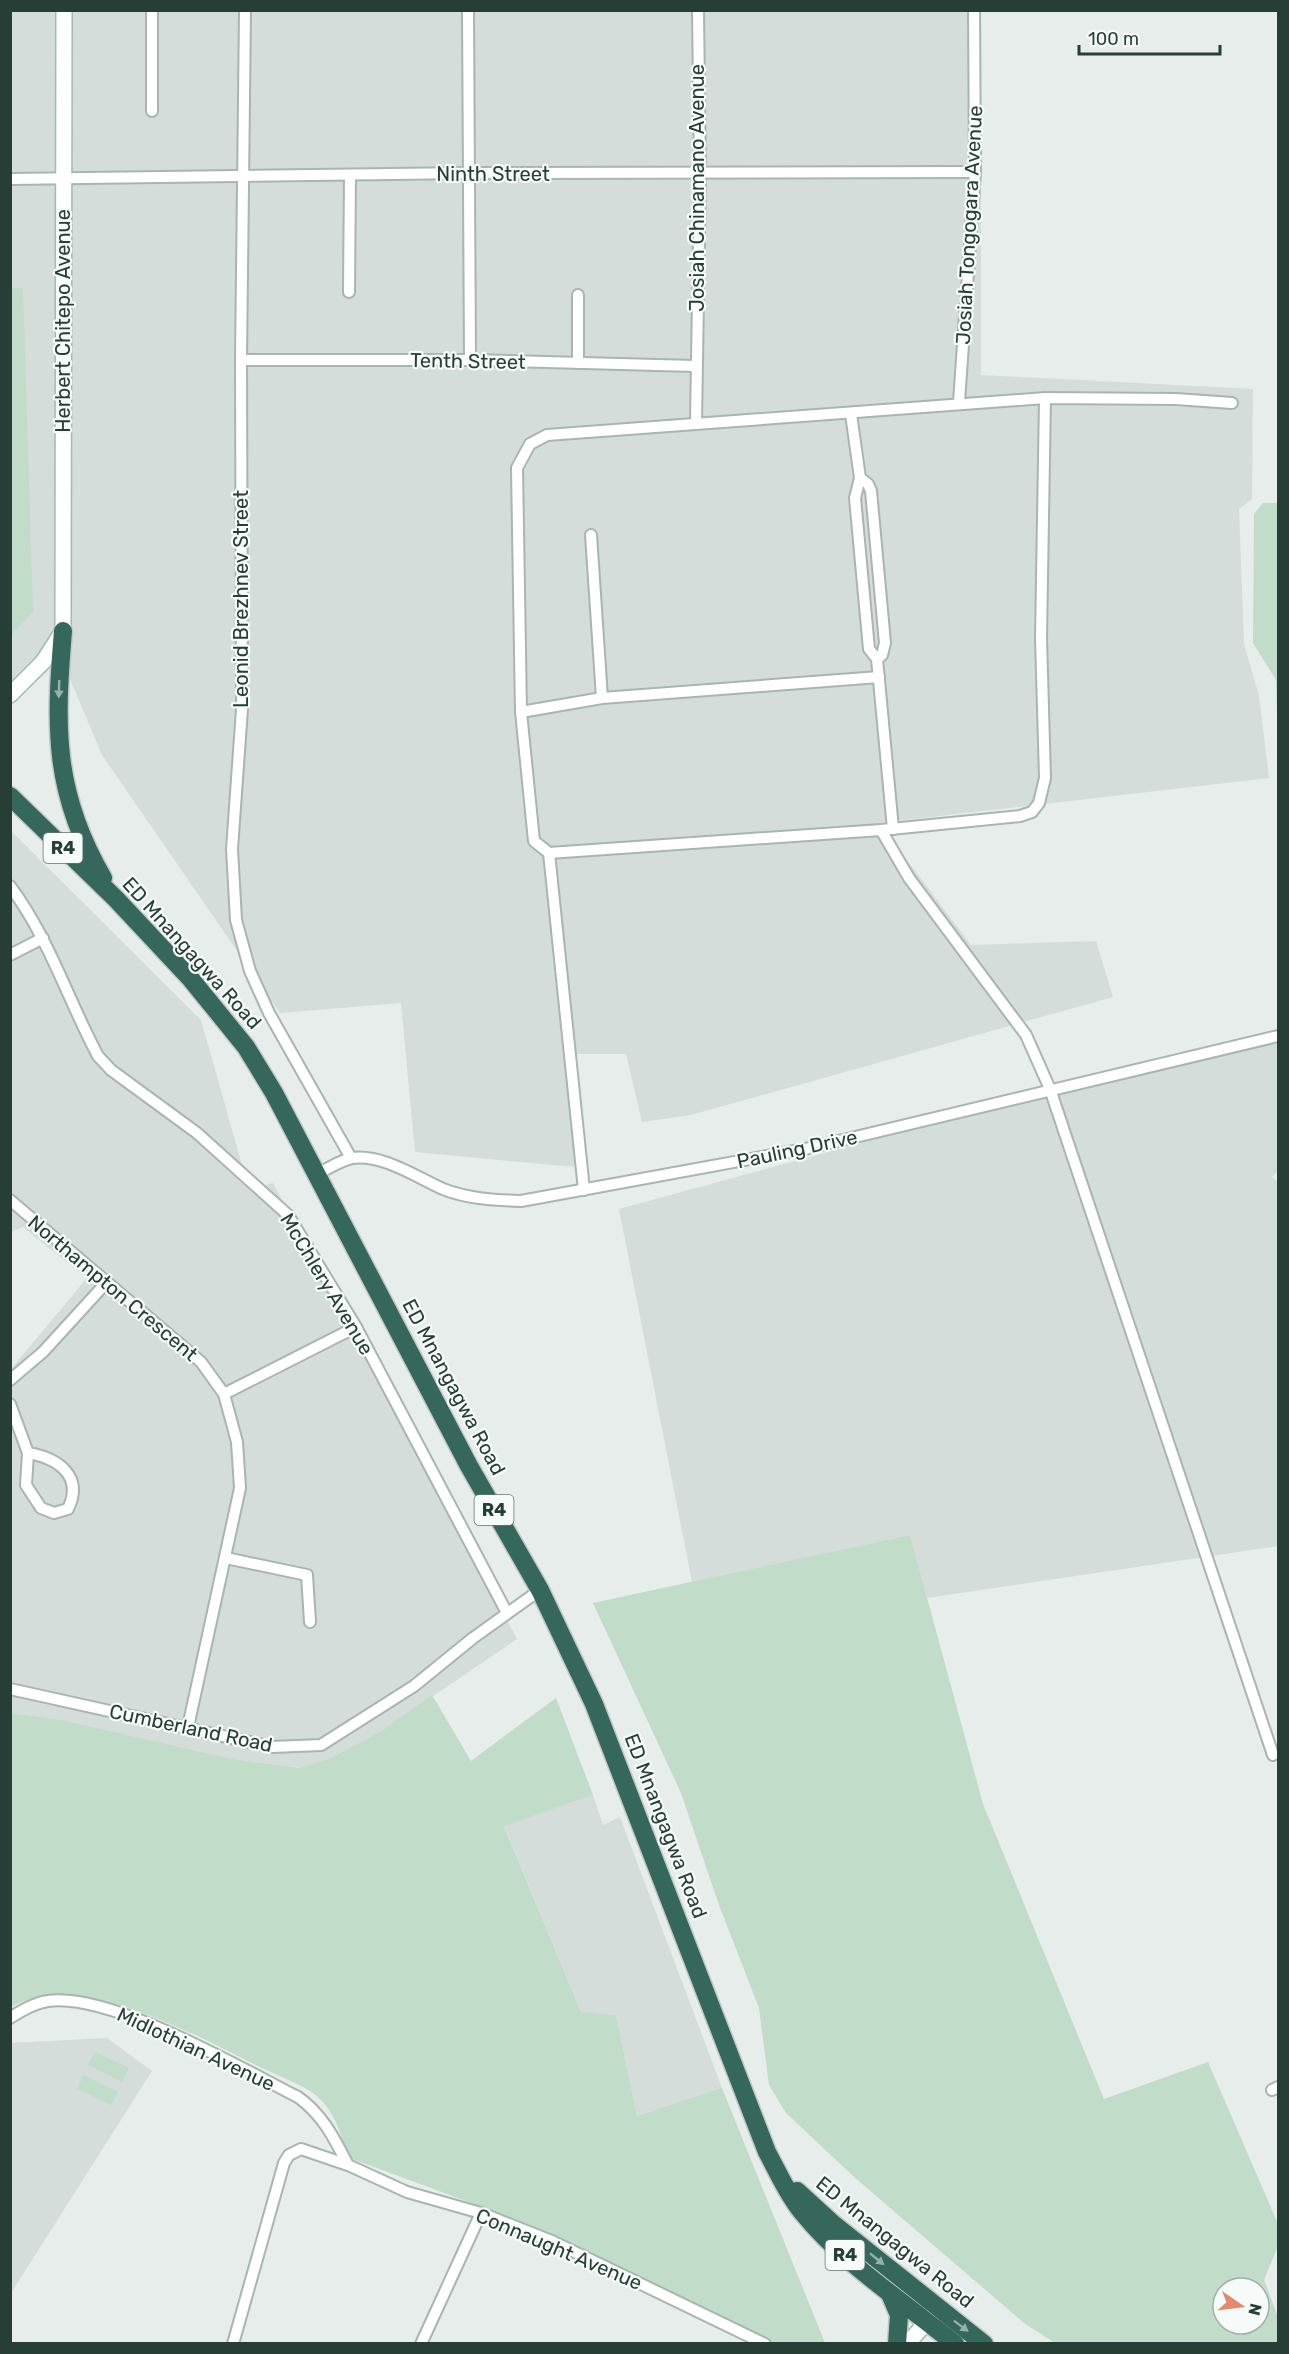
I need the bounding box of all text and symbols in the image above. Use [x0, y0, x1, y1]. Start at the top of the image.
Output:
scale bar [1079, 18, 1220, 56]
text: 100 m [1088, 28, 1139, 50]
street label: Josiah Chinamano Avenue [685, 64, 709, 312]
street label: Josiah Tongogara Avenue [951, 105, 987, 345]
street label: Ninth Street [436, 162, 550, 186]
street label: Herbert Chitepo Avenue [51, 209, 75, 433]
street label: Tenth Street [410, 348, 526, 374]
street label: Leonid Brezhnev Street [229, 490, 253, 708]
one-way arrow [54, 680, 63, 699]
road number: R4 [44, 833, 82, 863]
street label: ED Mnangagwa Road [118, 872, 266, 1034]
street label: Pauling Drive [735, 1125, 859, 1173]
street label: McChlery Avenue [275, 1209, 379, 1359]
street label: Northampton Crescent [23, 1210, 203, 1366]
street label: ED Mnangagwa Road [397, 1295, 511, 1479]
road number: R4 [474, 1495, 514, 1525]
street label: Cumberland Road [107, 1699, 275, 1757]
street label: ED Mnangagwa Road [620, 1730, 712, 1922]
street label: Midlothian Avenue [113, 2002, 279, 2096]
street label: ED Mnangagwa Road [811, 2171, 979, 2313]
street label: Connaught Avenue [472, 2203, 646, 2295]
road number: R4 [826, 2240, 864, 2270]
one-way arrow [869, 2253, 885, 2266]
north arrow [1211, 2276, 1271, 2336]
text: N [1244, 2302, 1266, 2317]
one-way arrow [954, 2320, 969, 2332]

